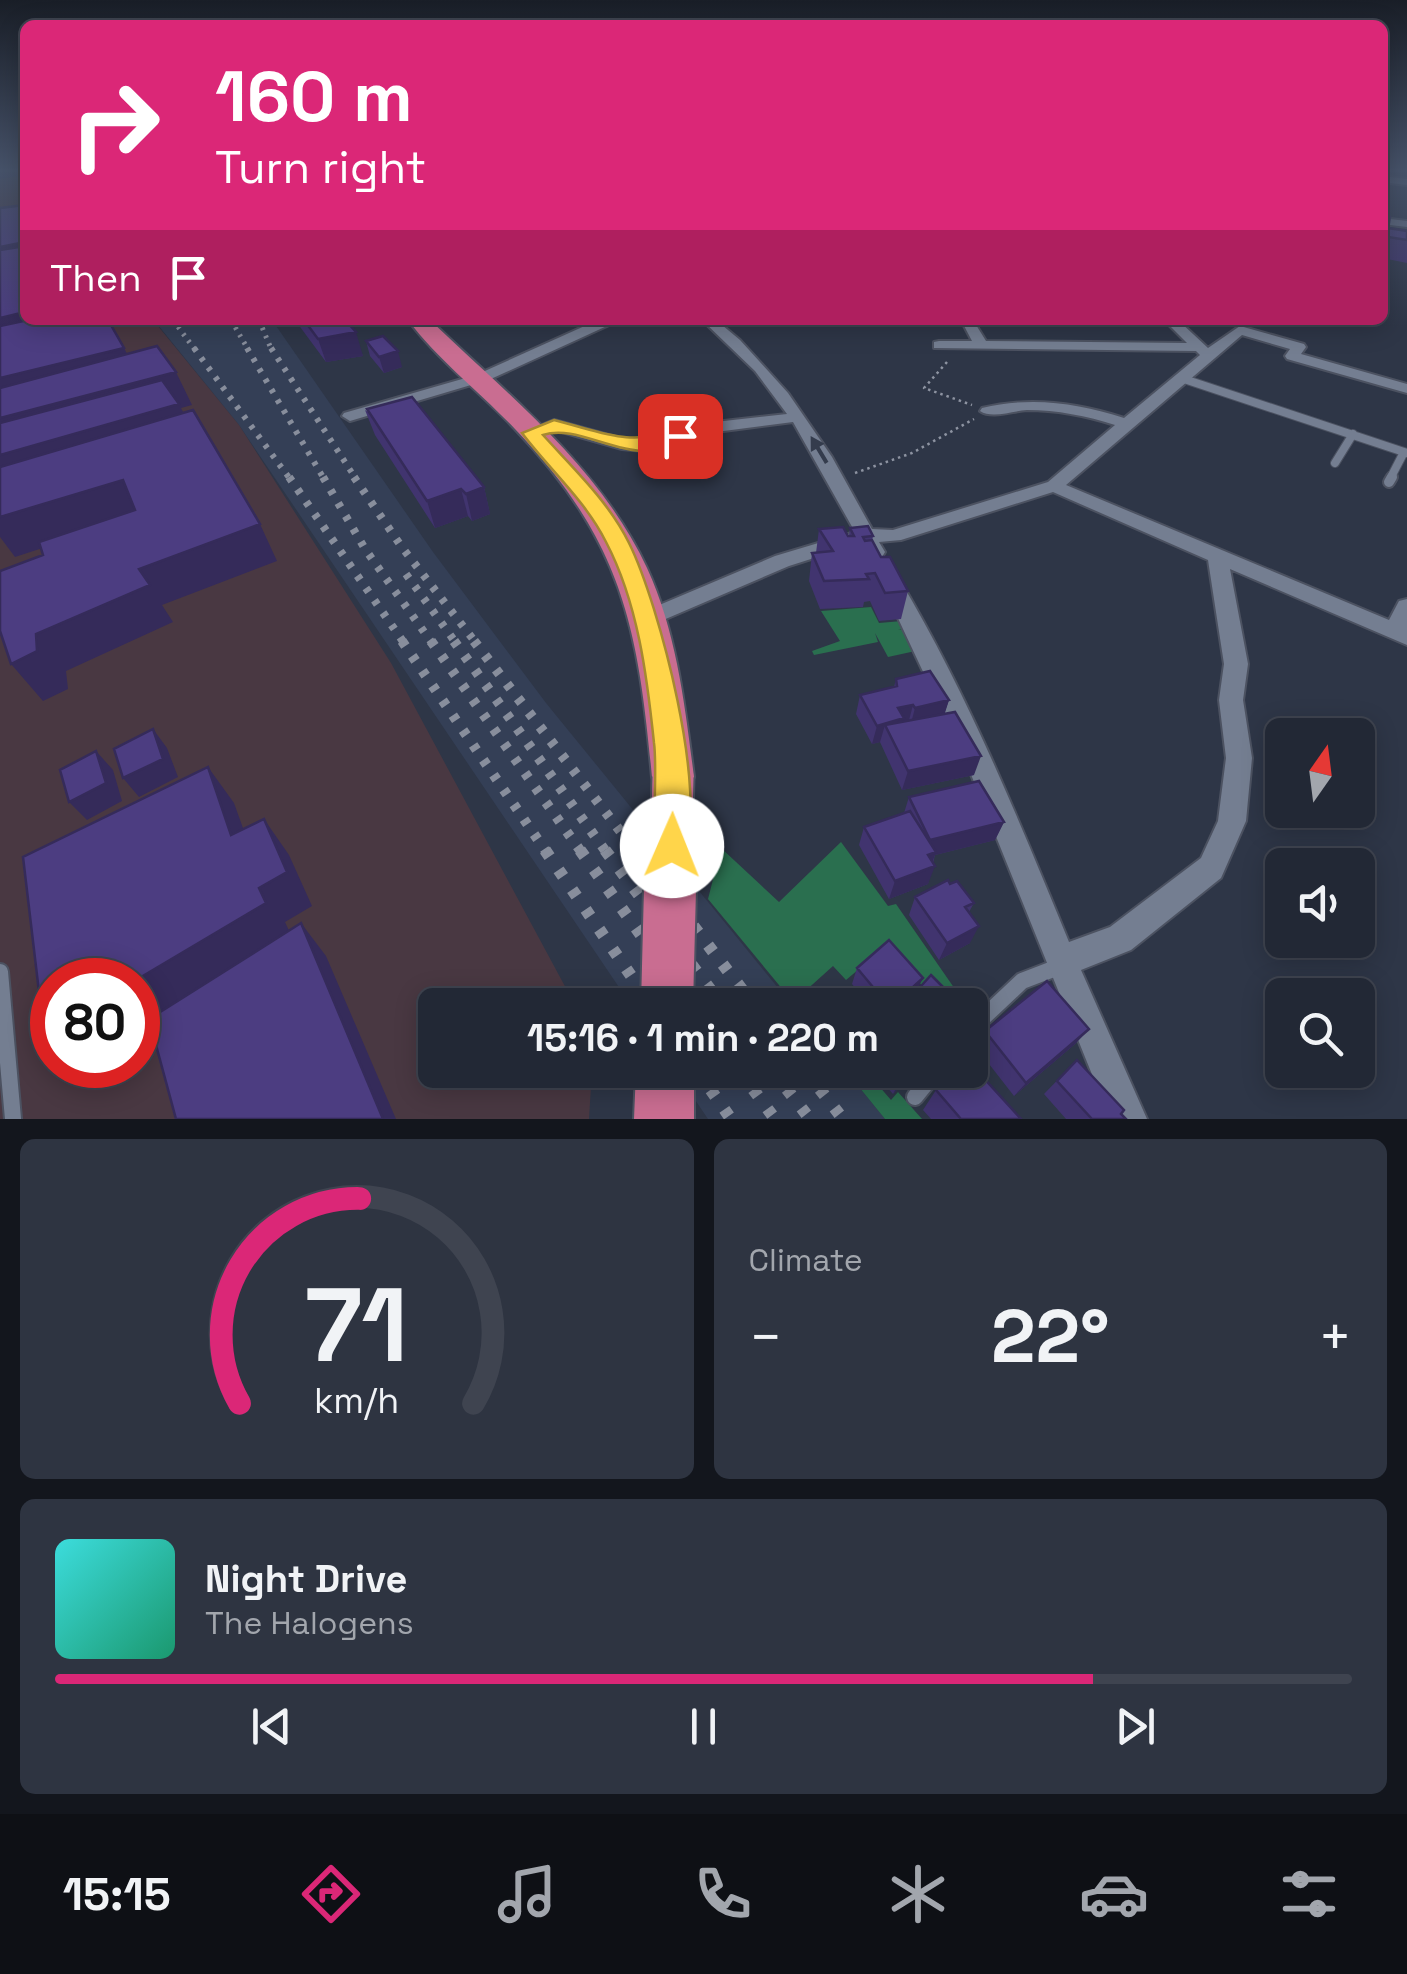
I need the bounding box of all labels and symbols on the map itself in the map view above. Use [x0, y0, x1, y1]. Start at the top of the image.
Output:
pin [638, 394, 723, 479]
one-way arrow [811, 436, 828, 464]
north arrow [1265, 718, 1375, 828]
position arrow [620, 794, 724, 898]
speed limit sign: 80 [30, 958, 160, 1088]

